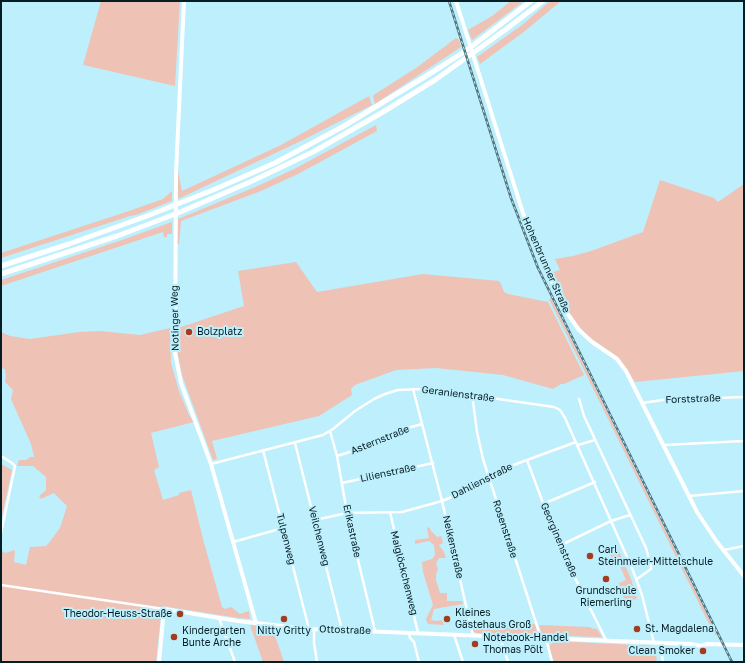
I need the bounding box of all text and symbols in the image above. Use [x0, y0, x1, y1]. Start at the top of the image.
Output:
street label: Hohenbrunner Straße [519, 215, 573, 315]
street label: Notinger Weg [168, 285, 182, 351]
place label: Bolzplatz [197, 326, 242, 338]
marker: Bolzplatz [184, 327, 194, 337]
street label: Geranienstraße [421, 384, 495, 404]
street label: Forststraße [665, 392, 721, 406]
street label: Asternstraße [349, 423, 411, 457]
street label: Dahlienstraße [449, 460, 515, 502]
street label: Lilienstraße [359, 461, 417, 485]
street label: Rosenstraße [490, 498, 520, 560]
street label: Georginenstraße [538, 501, 580, 579]
street label: Erikastraße [340, 503, 364, 559]
street label: Veilchenweg [306, 505, 332, 567]
street label: Tulpenweg [274, 512, 298, 566]
street label: Nelkenstraße [440, 514, 466, 580]
street label: Maiglöckchenweg [388, 530, 420, 616]
place label: Carl Steinmeier-Mittelschule [598, 544, 713, 568]
marker: Carl Steinmeier-Mittelschule [585, 551, 595, 561]
marker: Grundschule Riemerling [601, 574, 611, 584]
place label: Grundschule Riemerling [575, 585, 637, 608]
place label: Kleines Gästehaus Groß [455, 607, 531, 630]
place label: Theodor-Heuss-Straße [64, 608, 172, 620]
marker: Theodor-Heuss-Straße [175, 609, 185, 619]
marker: Nitty Gritty [279, 614, 289, 624]
marker: Kleines Gästehaus Groß [442, 614, 452, 624]
street label: Ottostraße [319, 623, 371, 637]
place label: St. Magdalena [645, 623, 714, 635]
marker: St. Magdalena [632, 624, 642, 634]
place label: Kindergarten Bunte Arche [182, 625, 245, 648]
place label: Nitty Gritty [257, 625, 311, 637]
marker: Kindergarten Bunte Arche [169, 632, 179, 642]
place label: Notebook-Handel Thomas Pölt [483, 632, 568, 656]
marker: Notebook-Handel Thomas Pölt [470, 639, 480, 649]
place label: Clean Smoker [629, 645, 695, 657]
marker: Clean Smoker [698, 646, 708, 656]

